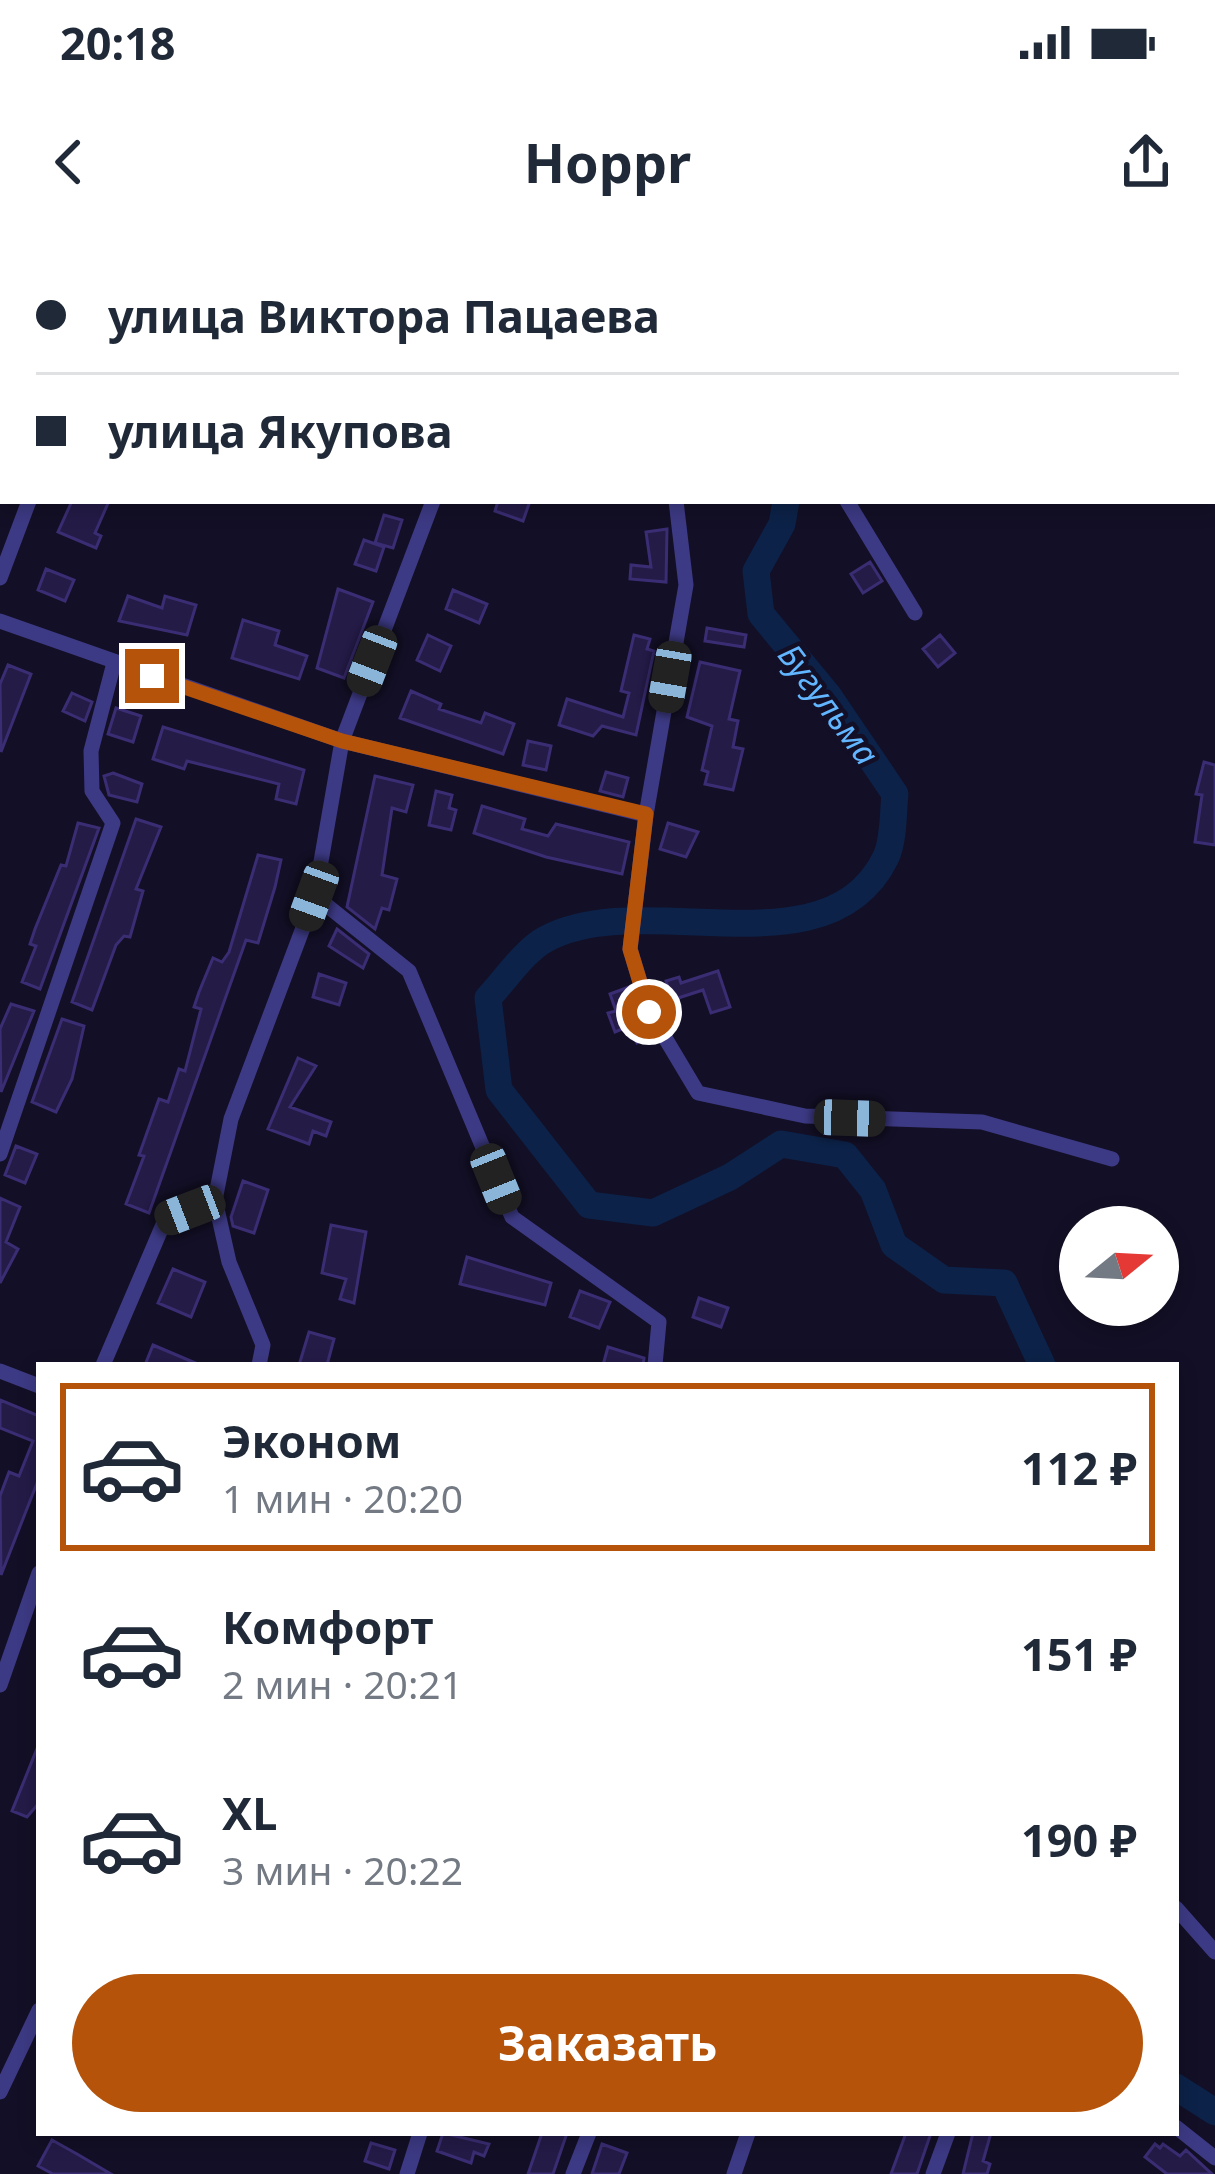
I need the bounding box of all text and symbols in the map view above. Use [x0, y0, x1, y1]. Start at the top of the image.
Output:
text: 20:18 [60, 12, 176, 73]
text: Hoppr [524, 125, 691, 199]
icon: back [36, 129, 102, 195]
icon: share [1113, 129, 1179, 195]
text: улица Виктора Пацаева [108, 285, 660, 346]
text: улица Якупова [108, 400, 452, 461]
car [342, 621, 402, 701]
water label: Бугульма [769, 634, 889, 774]
car [646, 638, 694, 716]
route end [125, 649, 179, 703]
car [285, 856, 343, 936]
route start [622, 985, 676, 1039]
car [813, 1099, 887, 1137]
car [466, 1139, 526, 1219]
car [150, 1180, 230, 1240]
north arrow [1059, 1206, 1179, 1326]
map controls [1059, 1206, 1179, 1326]
text: Эконом [222, 1410, 401, 1471]
icon: car [78, 1413, 186, 1521]
text: 112 ₽ [1021, 1437, 1137, 1498]
text: 1 мин · 20:20 [222, 1471, 463, 1524]
text: Комфорт [222, 1596, 433, 1657]
icon: car [78, 1599, 186, 1707]
text: 151 ₽ [1021, 1623, 1137, 1684]
text: 2 мин · 20:21 [222, 1657, 463, 1710]
text: XL [222, 1782, 277, 1843]
icon: car [78, 1785, 186, 1893]
text: 190 ₽ [1021, 1809, 1137, 1870]
text: 3 мин · 20:22 [222, 1843, 463, 1896]
button: Заказать [72, 1974, 1143, 2112]

